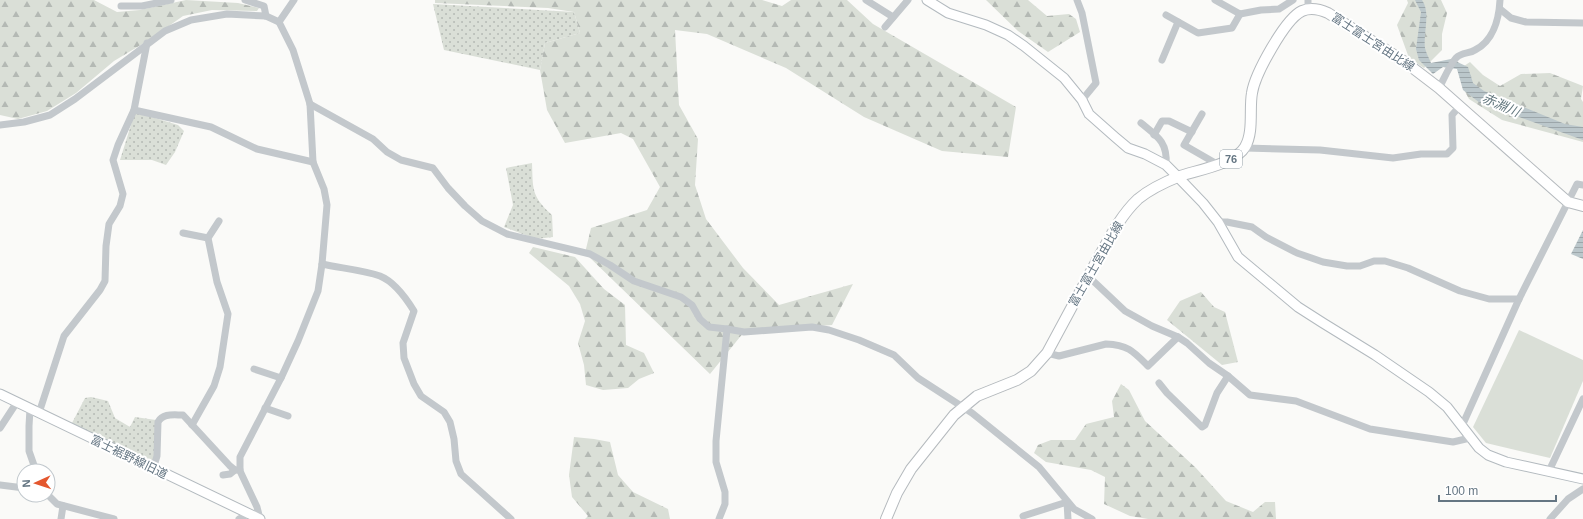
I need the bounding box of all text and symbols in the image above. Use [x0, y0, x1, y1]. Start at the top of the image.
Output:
street label: 富士富士宮由比線 [1329, 10, 1417, 74]
water label: 赤淵川 [1480, 90, 1524, 120]
road number: 76 [1220, 150, 1242, 168]
street label: 富士富士宮由比線 [1066, 219, 1126, 309]
street label: 富士裾野線旧道 [88, 432, 170, 482]
north arrow [16, 463, 56, 503]
scale bar [1439, 477, 1556, 503]
text: N [20, 479, 32, 488]
text: 100 m [1445, 484, 1478, 498]

